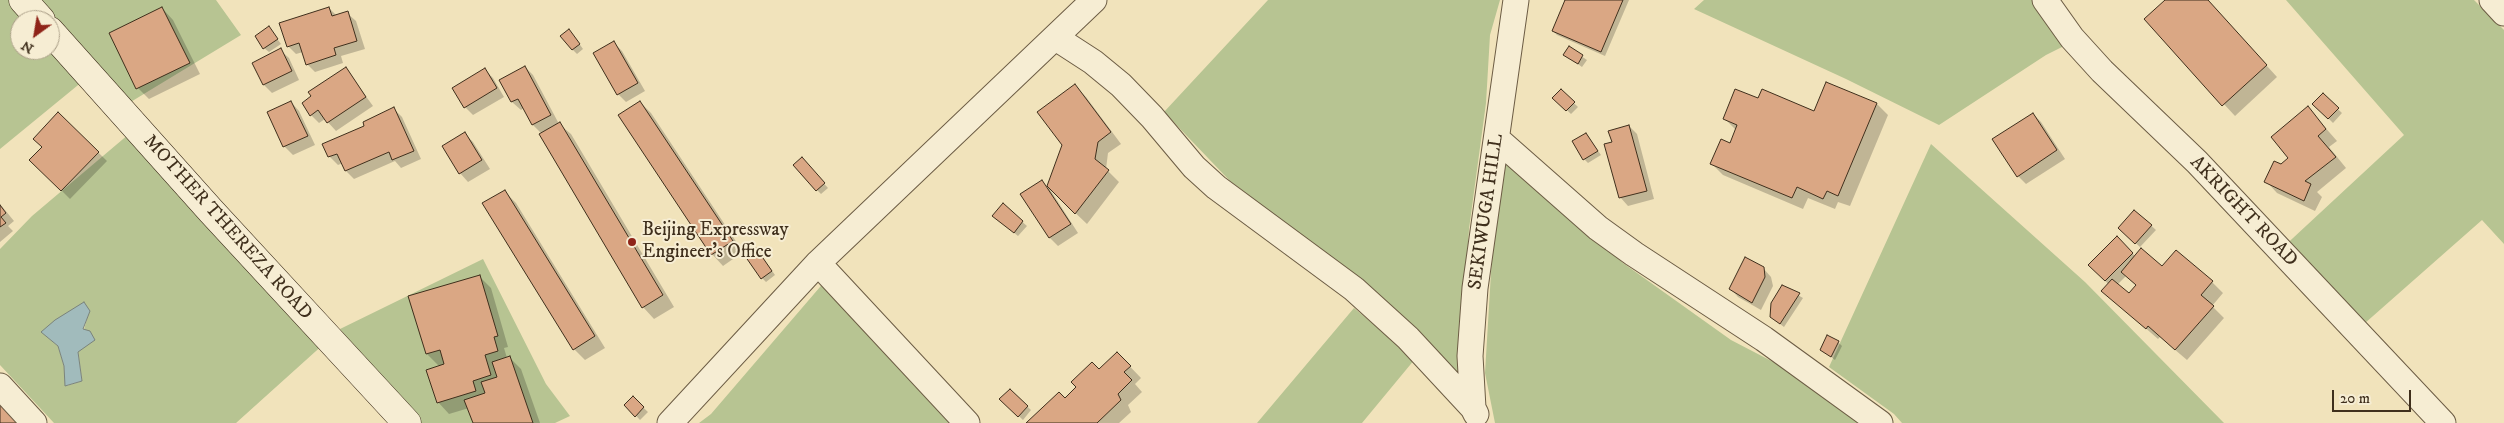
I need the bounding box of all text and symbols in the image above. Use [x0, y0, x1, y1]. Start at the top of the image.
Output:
north arrow [10, 10, 60, 60]
text: N [18, 36, 37, 58]
street label: MOTHER THEREZA ROAD [138, 131, 316, 325]
street label: SEKIWUGA HILL [1465, 133, 1509, 291]
street label: AKRIGHT ROAD [2184, 152, 2302, 272]
place label: Beijing Expressway Engineer's Office [642, 220, 788, 264]
marker: Beijing Expressway Engineer's Office [626, 236, 638, 248]
scale bar [2334, 380, 2413, 412]
text: 20 m [2340, 389, 2370, 408]

